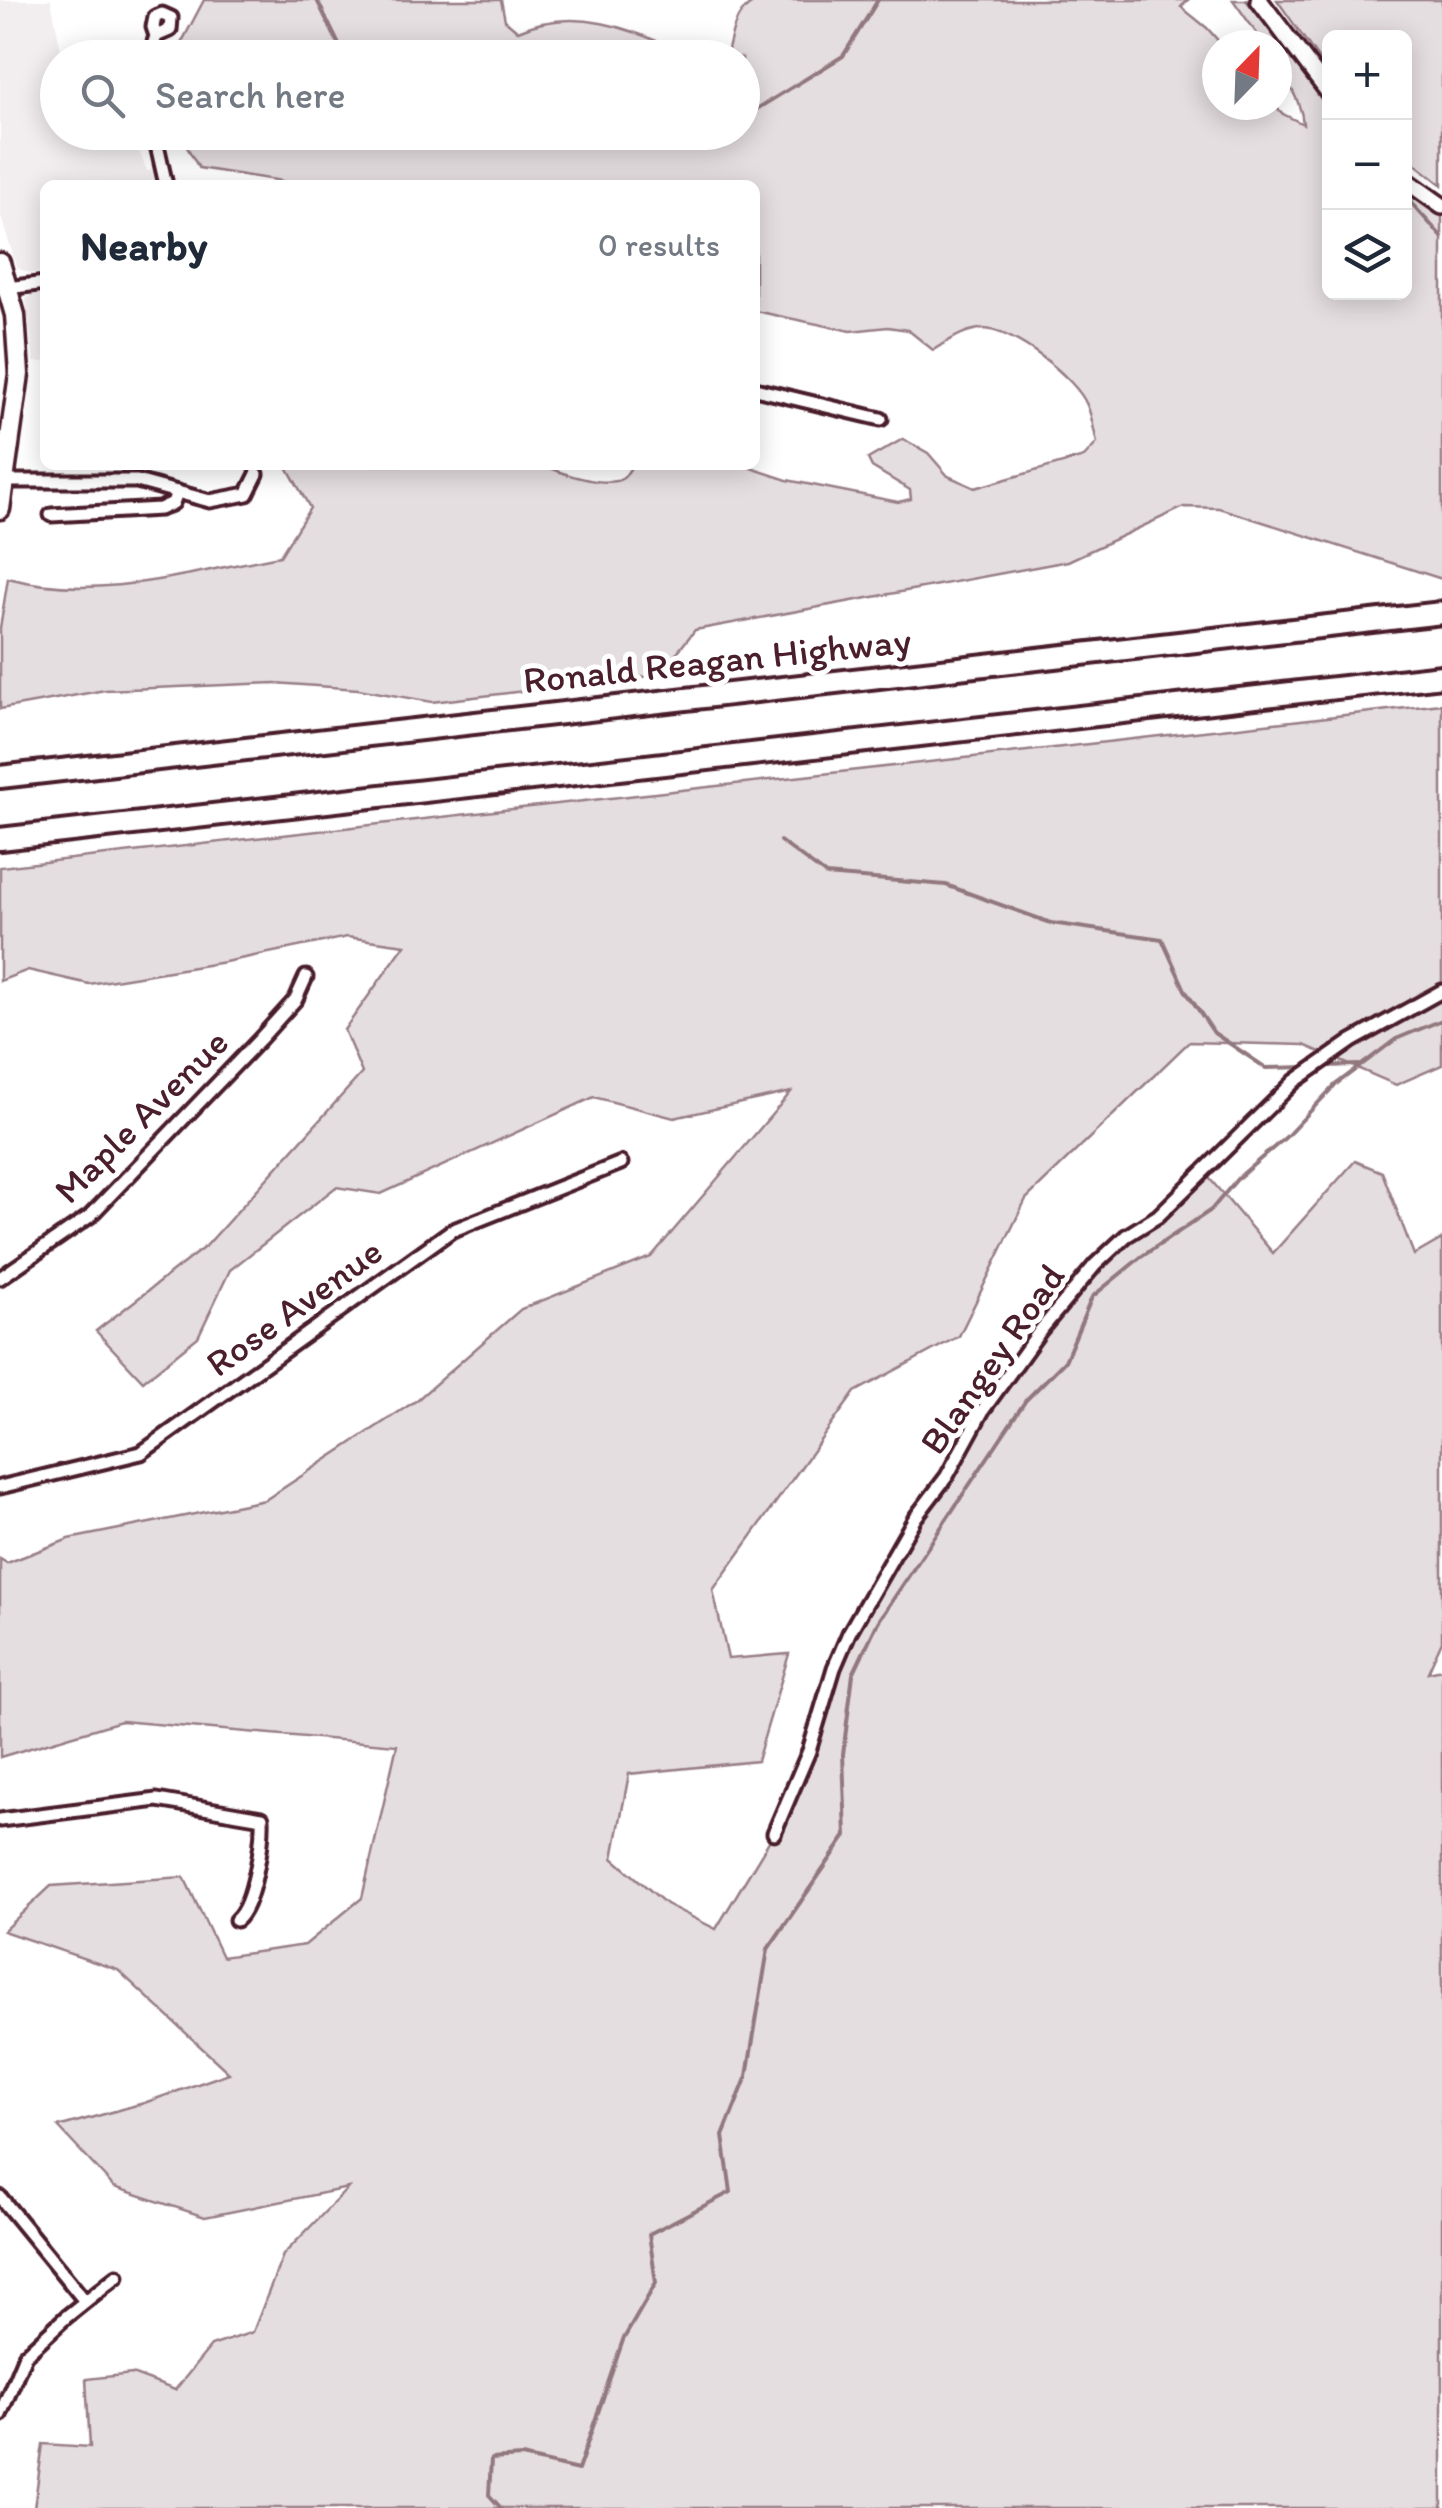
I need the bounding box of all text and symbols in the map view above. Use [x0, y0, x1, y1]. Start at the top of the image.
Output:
north arrow [1202, 30, 1292, 120]
map controls [1322, 30, 1412, 300]
button: + [1322, 30, 1412, 120]
search box [40, 40, 760, 150]
icon: search [75, 68, 130, 123]
text: Search here [155, 72, 346, 118]
button: − [1322, 120, 1412, 210]
button: layers [1322, 210, 1412, 300]
text: Nearby [80, 220, 207, 271]
text: 0 results [598, 226, 720, 264]
street label: Ronald Reagan Highway [521, 617, 913, 703]
street label: Maple Avenue [44, 1019, 238, 1213]
street label: Rose Avenue [197, 1228, 391, 1386]
street label: Blangey Road [910, 1255, 1074, 1463]

